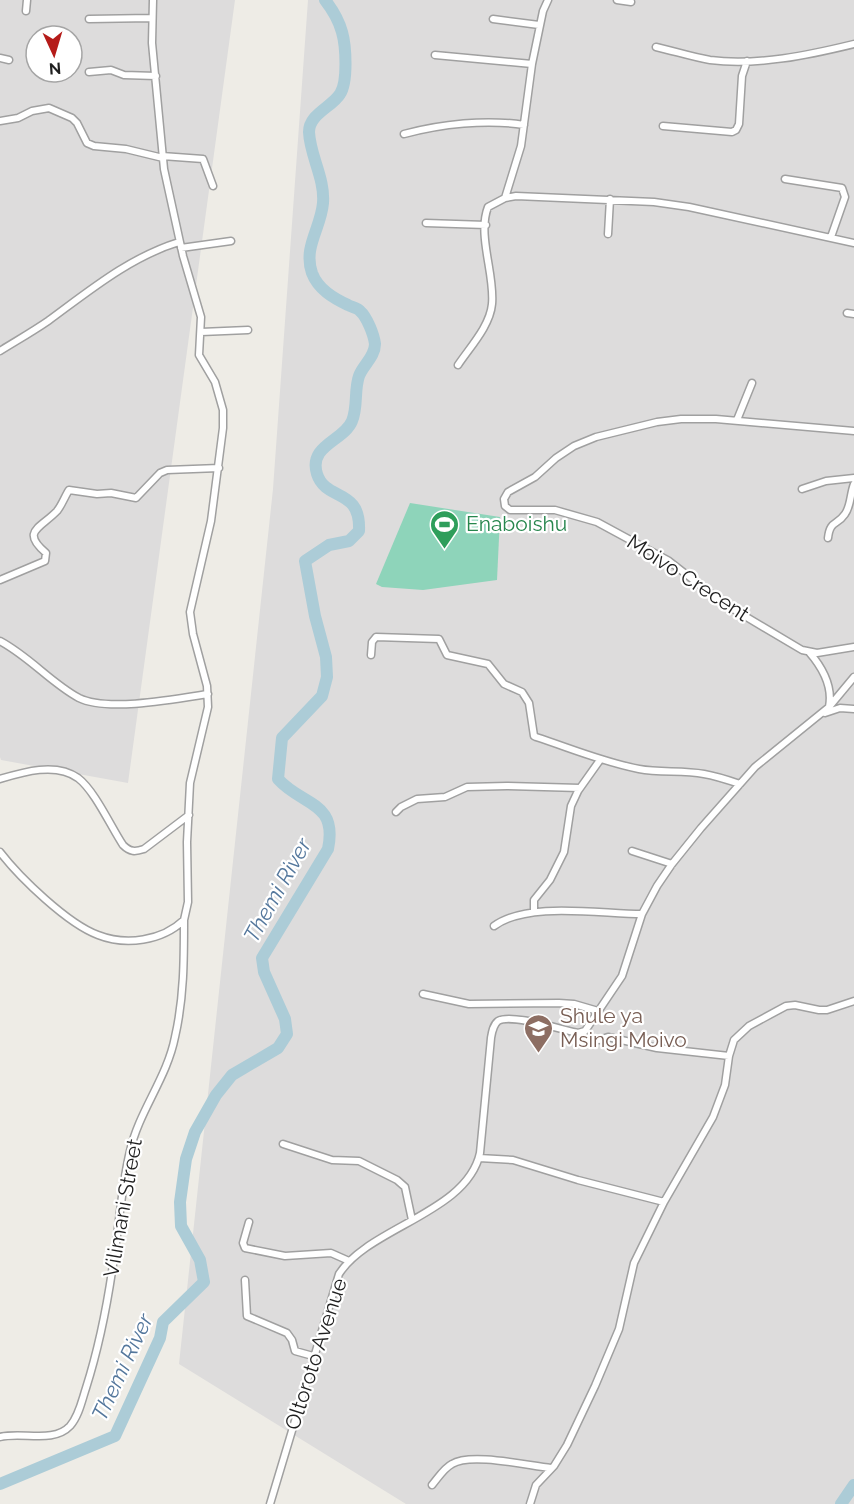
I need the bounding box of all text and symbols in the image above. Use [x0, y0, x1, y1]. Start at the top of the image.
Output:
north arrow [24, 24, 84, 84]
text: N [48, 59, 62, 78]
sports icon: Enaboishu [429, 508, 461, 550]
place label: Enaboishu [466, 511, 567, 536]
street label: Moivo Crecent [622, 529, 754, 626]
water label: Themi River [238, 832, 317, 946]
place label: Shule ya Msingi Moivo [560, 1003, 687, 1052]
school or university icon: Shule ya Msingi Moivo [523, 1012, 555, 1054]
street label: Vilimani Street [98, 1137, 147, 1279]
street label: Oltoroto Avenue [279, 1275, 352, 1433]
water label: Themi River [86, 1308, 159, 1424]

